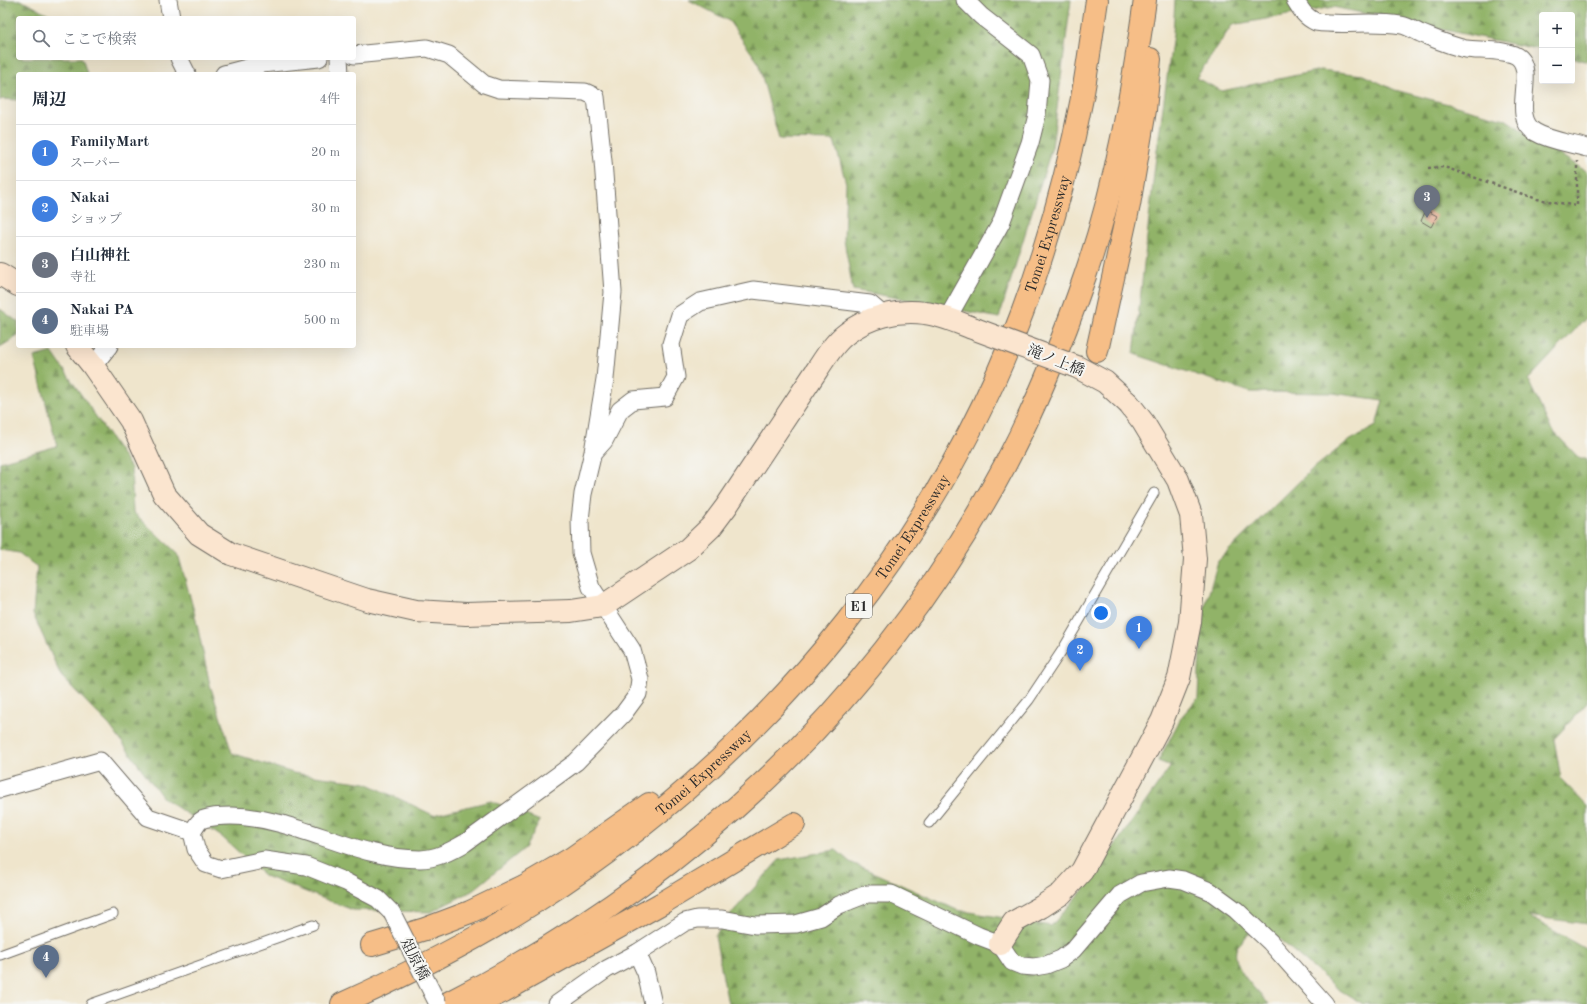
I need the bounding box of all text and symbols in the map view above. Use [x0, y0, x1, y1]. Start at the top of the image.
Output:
map controls [1539, 12, 1575, 84]
button: + [1539, 12, 1575, 48]
search box [16, 16, 356, 60]
icon: search [30, 27, 52, 49]
text: ここで検索 [62, 33, 137, 48]
button: − [1539, 48, 1575, 84]
text: 周辺 [32, 92, 66, 109]
text: 4件 [319, 93, 340, 106]
text: FamilyMart [70, 135, 149, 150]
text: 1 [41, 146, 49, 159]
text: 20 m [311, 146, 340, 159]
text: スーパー [70, 157, 121, 170]
street label: Tomei Expressway [1024, 174, 1074, 296]
pin: 3 [1414, 185, 1440, 218]
text: Nakai [70, 191, 110, 206]
text: 2 [41, 202, 49, 215]
text: 30 m [311, 202, 340, 215]
text: ショップ [70, 213, 122, 226]
text: 白山神社 [70, 249, 130, 264]
text: 3 [41, 258, 49, 271]
text: 230 m [303, 258, 340, 271]
text: 寺社 [70, 271, 96, 284]
text: Nakai PA [70, 303, 134, 318]
text: 4 [41, 314, 49, 327]
text: 500 m [303, 314, 340, 327]
text: 駐車場 [70, 325, 109, 338]
street label: 滝ノ上橋 [1025, 341, 1087, 380]
street label: Tomei Expressway [874, 472, 953, 584]
road number: E1 [846, 594, 872, 618]
your location [1091, 603, 1111, 623]
pin: 1 [1126, 616, 1152, 649]
pin: 2 [1067, 638, 1093, 671]
street label: Tomei Expressway [654, 727, 755, 820]
street label: 俎原橋 [397, 935, 432, 983]
pin: 4 [33, 945, 59, 978]

